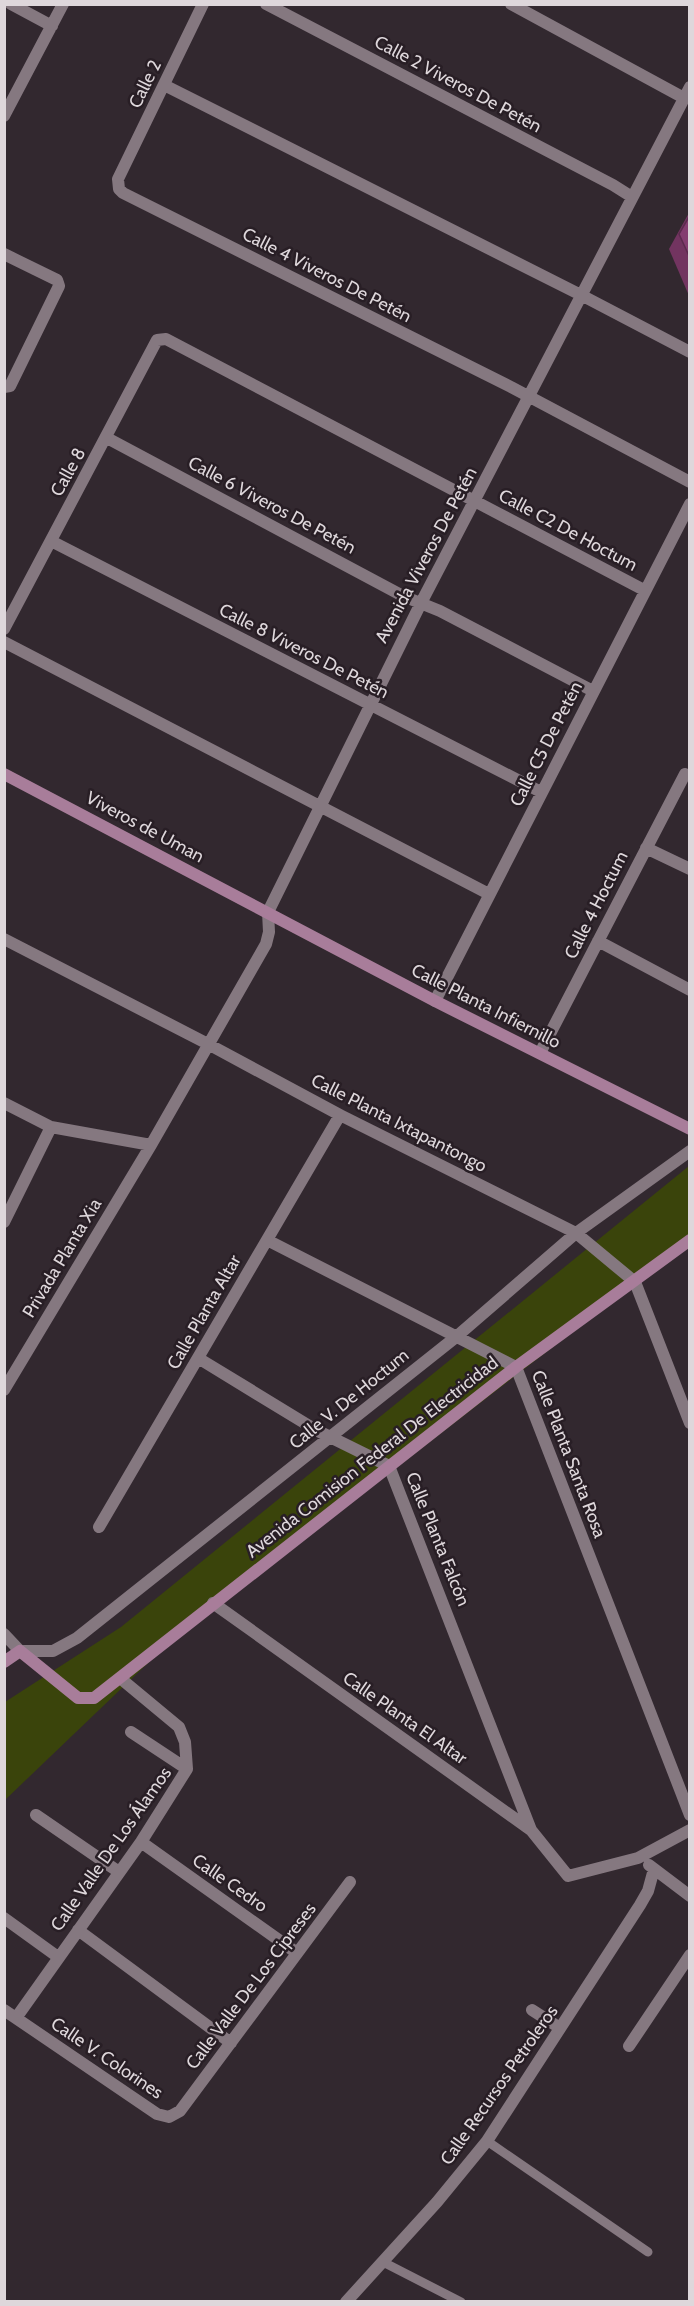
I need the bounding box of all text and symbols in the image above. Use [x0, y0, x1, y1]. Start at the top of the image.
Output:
street label: Calle 2 Viveros De Petén [371, 31, 545, 137]
street label: Calle 2 [124, 56, 166, 112]
street label: Calle 4 Viveros De Petén [239, 223, 415, 327]
street label: Calle 8 [46, 444, 90, 500]
street label: Calle 6 Viveros De Petén [184, 451, 360, 559]
street label: Avenida Viveros De Petén [370, 463, 482, 647]
street label: Calle C2 De Hoctum [495, 484, 641, 576]
street label: Calle 8 Viveros De Petén [215, 599, 393, 703]
street label: Calle C5 De Petén [505, 678, 587, 810]
street label: Viveros de Uman [82, 787, 208, 867]
street label: Calle 4 Hoctum [559, 848, 633, 962]
street label: Calle Planta Infiernillo [408, 959, 564, 1053]
street label: Calle Planta Ixtapantongo [307, 1069, 491, 1177]
street label: Privada Planta Xia [18, 1194, 106, 1322]
street label: Calle Planta Altar [162, 1251, 246, 1373]
street label: Calle V. De Hoctum [285, 1344, 413, 1454]
street label: Avenida Comision Federal De Electricidad [241, 1352, 503, 1562]
street label: Calle Planta Santa Rosa [527, 1367, 611, 1541]
street label: Calle Planta Falcón [401, 1469, 475, 1609]
street label: Calle Planta El Altar [339, 1667, 472, 1769]
street label: Calle Valle De Los Álamos [46, 1763, 176, 1935]
street label: Calle Cedro [188, 1849, 272, 1917]
street label: Calle Valle De Los Cipreses [181, 1898, 321, 2074]
street label: Calle Recursos Petroleros [435, 2001, 563, 2169]
street label: Calle V. Colorines [47, 2012, 167, 2104]

